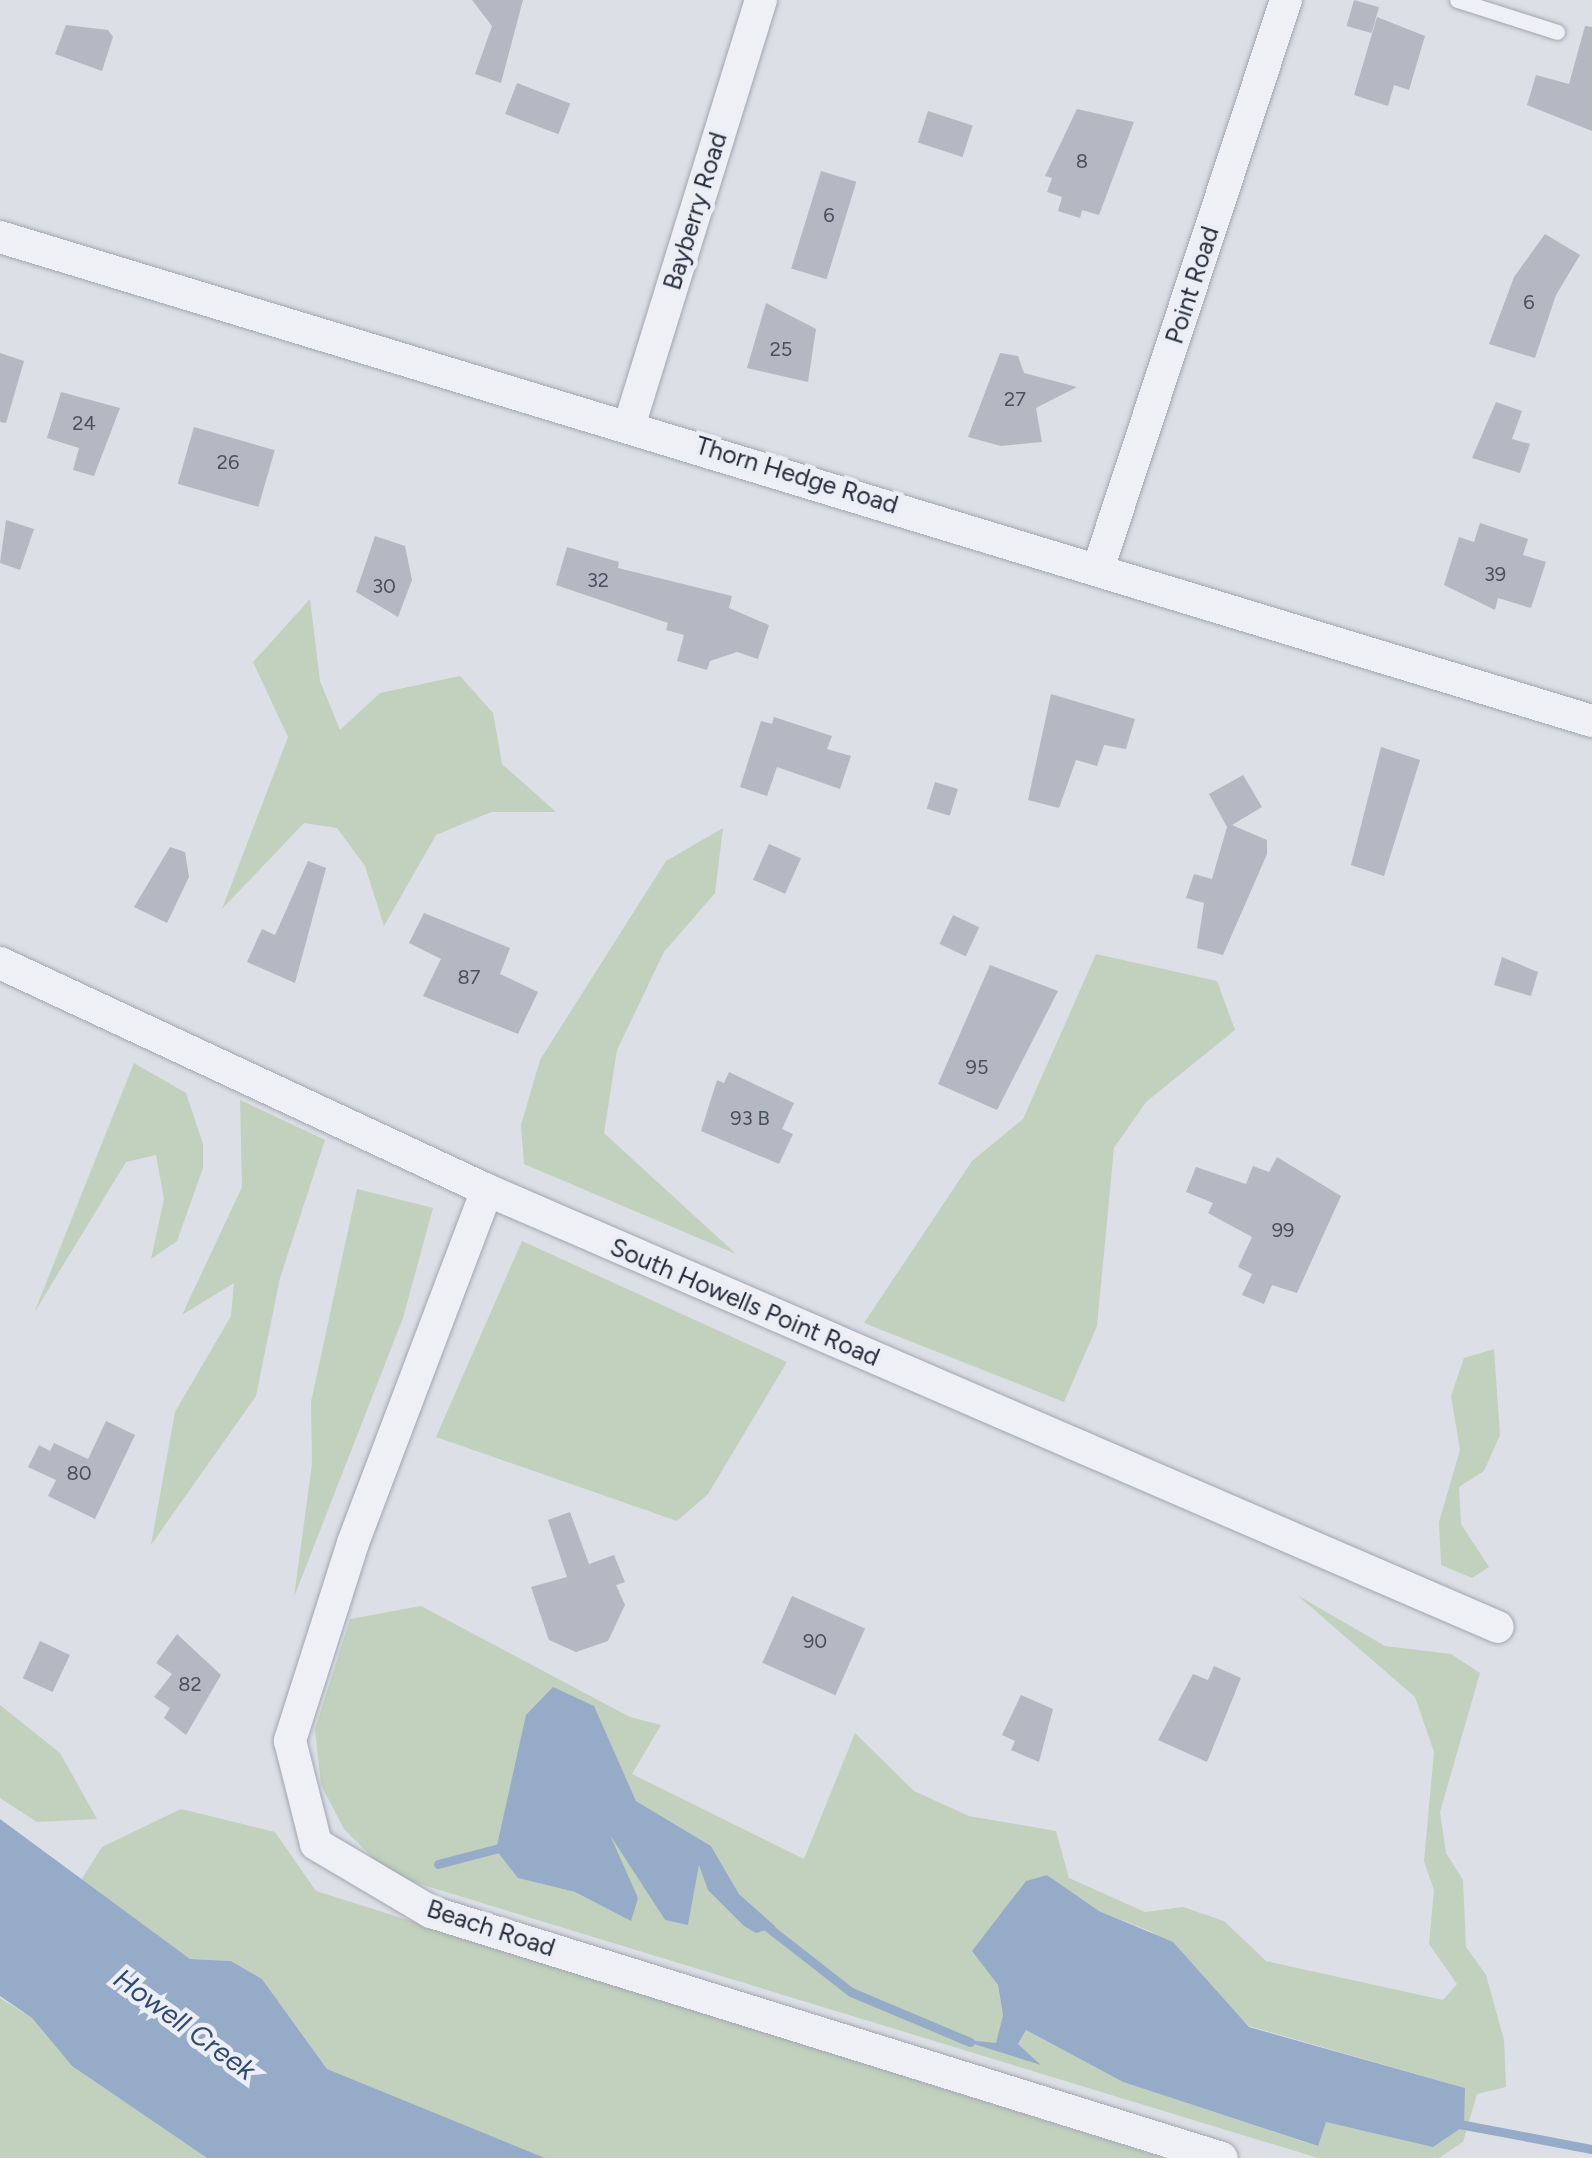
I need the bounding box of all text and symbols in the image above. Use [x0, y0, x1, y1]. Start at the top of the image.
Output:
street label: Bayberry Road [657, 129, 733, 293]
house number: 8 [1076, 149, 1088, 173]
house number: 6 [823, 203, 835, 227]
street label: Point Road [1159, 223, 1225, 347]
house number: 6 [1523, 290, 1535, 314]
house number: 25 [770, 337, 792, 361]
house number: 27 [1004, 387, 1026, 411]
house number: 24 [72, 411, 96, 435]
street label: Thorn Hedge Road [692, 430, 902, 520]
house number: 26 [217, 450, 239, 474]
house number: 39 [1484, 562, 1506, 586]
house number: 32 [587, 568, 609, 592]
house number: 30 [372, 574, 396, 598]
house number: 87 [457, 965, 481, 989]
house number: 95 [966, 1055, 988, 1079]
house number: 93 B [730, 1106, 770, 1130]
house number: 99 [1272, 1218, 1294, 1242]
street label: South Howells Point Road [606, 1232, 884, 1372]
house number: 80 [66, 1461, 92, 1485]
house number: 90 [803, 1629, 827, 1653]
house number: 82 [178, 1672, 202, 1696]
street label: Beach Road [423, 1893, 559, 1963]
water label: Howell Creek [107, 1961, 263, 2087]

